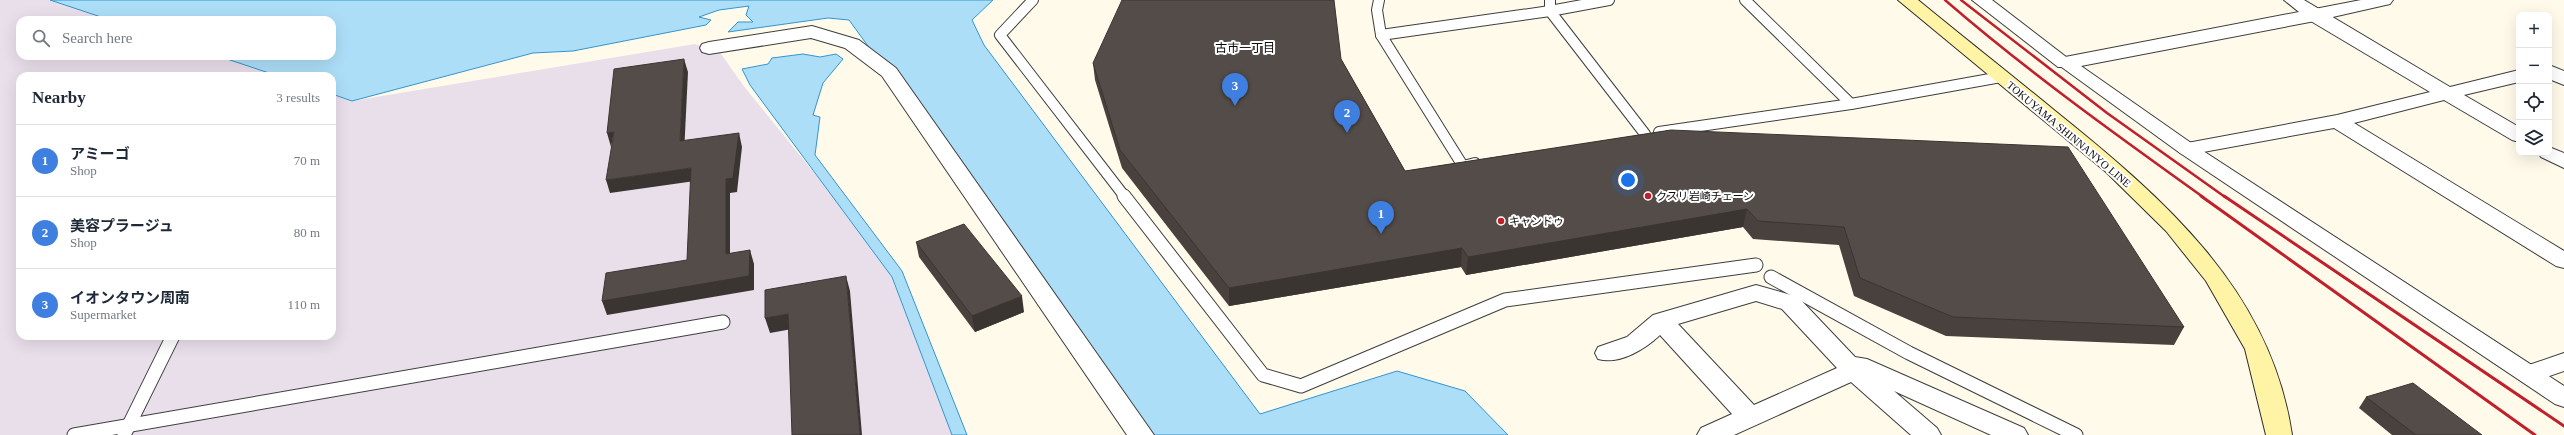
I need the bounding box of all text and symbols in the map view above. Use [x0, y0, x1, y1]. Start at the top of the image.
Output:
map controls [2516, 12, 2552, 156]
button: + [2516, 12, 2552, 48]
search box [16, 16, 336, 60]
icon: search [30, 27, 52, 49]
text: Search here [62, 30, 132, 46]
district label: 古市一丁目 [1215, 41, 1275, 55]
button: − [2516, 48, 2552, 84]
pin: 3 [1222, 73, 1248, 106]
street label: TOKUYAMA SHINNANYO LINE [2005, 79, 2134, 190]
button: locate [2516, 84, 2552, 120]
text: Nearby [32, 88, 86, 107]
text: 3 results [276, 90, 320, 105]
pin: 2 [1334, 100, 1360, 133]
button: layers [2516, 120, 2552, 156]
text: アミーゴ [70, 146, 130, 162]
text: 1 [42, 153, 48, 168]
text: 70 m [294, 153, 320, 168]
text: Shop [70, 163, 97, 178]
your location [1618, 170, 1638, 190]
place label: クスリ岩崎チェーン [1656, 190, 1754, 202]
marker: クスリ岩崎チェーン [1643, 191, 1653, 201]
pin: 1 [1368, 201, 1394, 234]
place label: キャンドゥ [1509, 215, 1564, 227]
marker: キャンドゥ [1496, 216, 1506, 226]
text: 美容プラージュ [70, 218, 174, 234]
text: 2 [42, 225, 48, 240]
text: 80 m [294, 225, 320, 240]
text: Shop [70, 235, 97, 250]
text: イオンタウン周南 [70, 290, 190, 306]
text: 3 [42, 297, 48, 312]
text: 110 m [288, 297, 320, 312]
text: Supermarket [70, 307, 136, 322]

